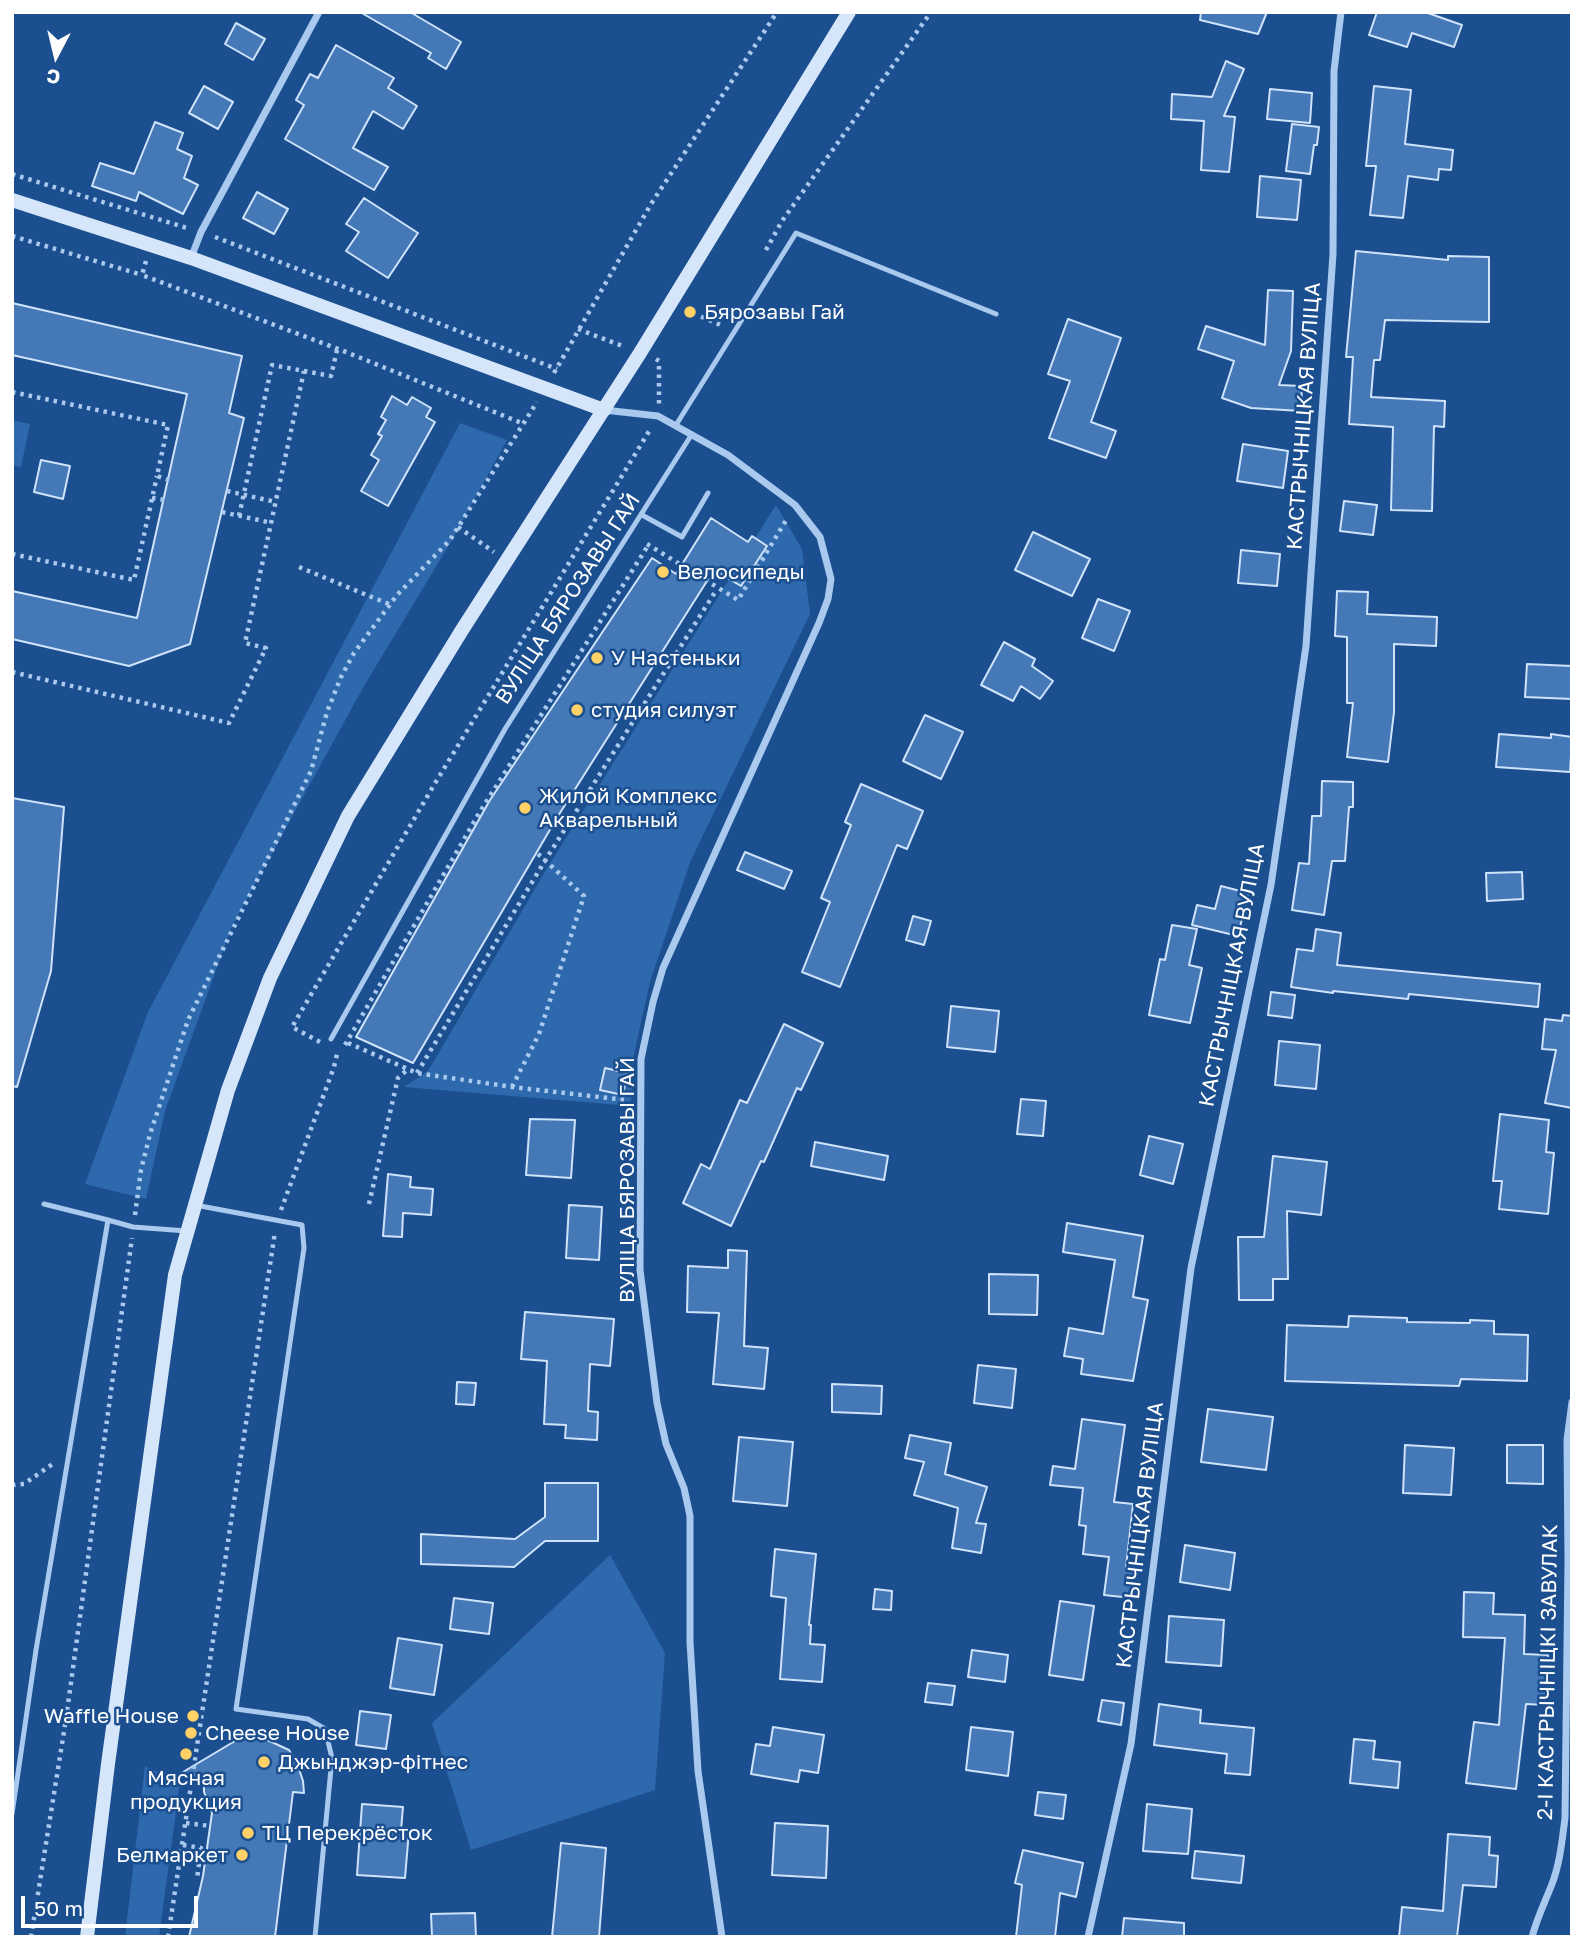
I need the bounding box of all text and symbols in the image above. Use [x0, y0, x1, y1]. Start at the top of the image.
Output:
north arrow [21, 21, 91, 91]
text: С [45, 65, 61, 90]
street label: КАСТРЫЧНІЦКАЯ ВУЛІЦА [1282, 281, 1326, 551]
place label: Бярозавы Гай [704, 299, 845, 325]
marker: Бярозавы Гай [682, 304, 698, 320]
street label: ВУЛІЦА БЯРОЗАВЫ ГАЙ [490, 489, 646, 709]
place label: Велосипеды [677, 559, 805, 585]
marker: Велосипеды [655, 564, 671, 580]
place label: У Настеньки [611, 645, 741, 671]
marker: У Настеньки [589, 650, 605, 666]
place label: студия силуэт [591, 697, 736, 723]
marker: студия силуэт [569, 702, 585, 718]
place label: Жилой Комплекс Акварельный [539, 783, 717, 833]
marker: Жилой Комплекс Акварельный [517, 800, 533, 816]
street label: КАСТРЫЧНІЦКАЯ ВУЛІЦА [1194, 841, 1270, 1109]
street label: ВУЛІЦА БЯРОЗАВЫ ГАЙ [614, 1057, 640, 1303]
street label: КАСТРЫЧНІЦКАЯ ВУЛІЦА [1111, 1400, 1169, 1670]
street label: 2-І КАСТРЫЧНІЦКІ ЗАВУЛАК [1533, 1524, 1563, 1820]
place label: Waffle House [44, 1703, 179, 1729]
marker: Waffle House [185, 1708, 201, 1724]
place label: Cheese House [205, 1720, 350, 1746]
marker: Cheese House [183, 1725, 199, 1741]
marker: Мясная продукция [178, 1746, 194, 1762]
place label: Джынджэр-фітнес [278, 1749, 468, 1775]
marker: Джынджэр-фітнес [256, 1754, 272, 1770]
place label: Мясная продукция [130, 1765, 242, 1815]
place label: ТЦ Перекрёсток [262, 1820, 433, 1846]
marker: ТЦ Перекрёсток [240, 1825, 256, 1841]
place label: Белмаркет [116, 1842, 228, 1868]
marker: Белмаркет [234, 1847, 250, 1863]
scale bar [24, 1882, 201, 1926]
text: 50 m [34, 1895, 83, 1921]

